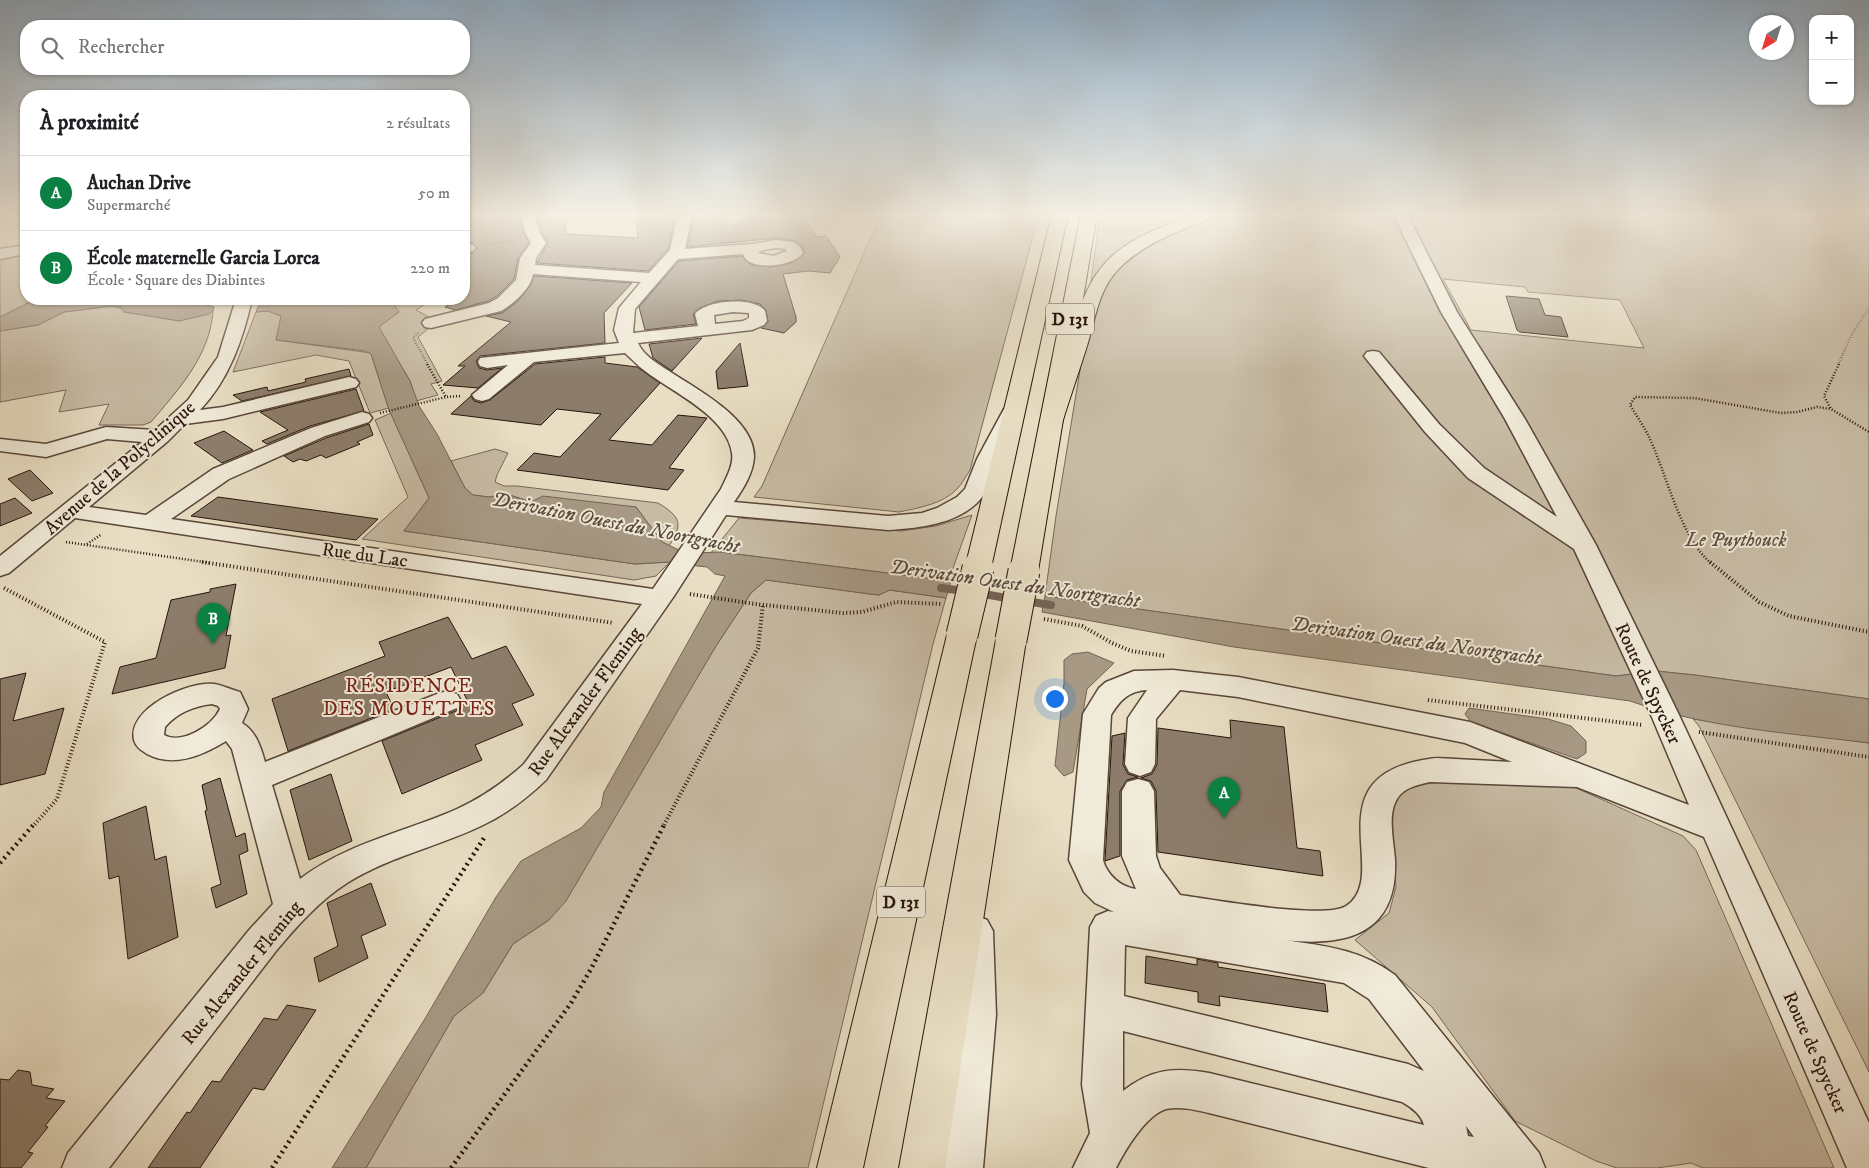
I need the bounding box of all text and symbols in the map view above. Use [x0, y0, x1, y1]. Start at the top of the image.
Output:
north arrow [1749, 15, 1794, 60]
map controls [1809, 15, 1854, 105]
button: + [1809, 15, 1854, 60]
search box [20, 20, 470, 75]
icon: search [38, 34, 66, 62]
text: Rechercher [78, 36, 164, 59]
button: − [1809, 60, 1854, 105]
text: À proximité [40, 110, 139, 136]
text: 2 résultats [386, 113, 450, 133]
text: Auchan Drive [87, 172, 191, 195]
text: A [51, 183, 61, 203]
text: 50 m [418, 183, 450, 203]
text: Supermarché [87, 195, 170, 215]
text: École maternelle Garcia Lorca [87, 247, 319, 270]
text: B [51, 258, 61, 278]
text: 220 m [410, 258, 450, 278]
text: École · Square des Diabintes [87, 270, 265, 290]
road number: D 131 [1046, 304, 1094, 334]
street label: Avenue de la Polyclinique [40, 396, 201, 541]
water label: Derivation Ouest du Noortgracht [490, 487, 744, 560]
park label: Le Puythouck [1685, 529, 1786, 552]
street label: Rue du Lac [320, 538, 409, 573]
water label: Derivation Ouest du Noortgracht [888, 555, 1143, 615]
pin: B [197, 603, 229, 644]
water label: Derivation Ouest du Noortgracht [1289, 612, 1544, 672]
street label: Route de Spycker [1609, 619, 1686, 748]
street label: Rue Alexander Fleming [523, 622, 647, 781]
district label: RÉSIDENCE DES MOUETTES [323, 674, 495, 722]
your location [1042, 686, 1068, 712]
pin: A [1208, 777, 1240, 818]
road number: D 131 [877, 886, 925, 918]
street label: Rue Alexander Fleming [177, 896, 308, 1050]
street label: Route de Spycker [1777, 988, 1852, 1117]

